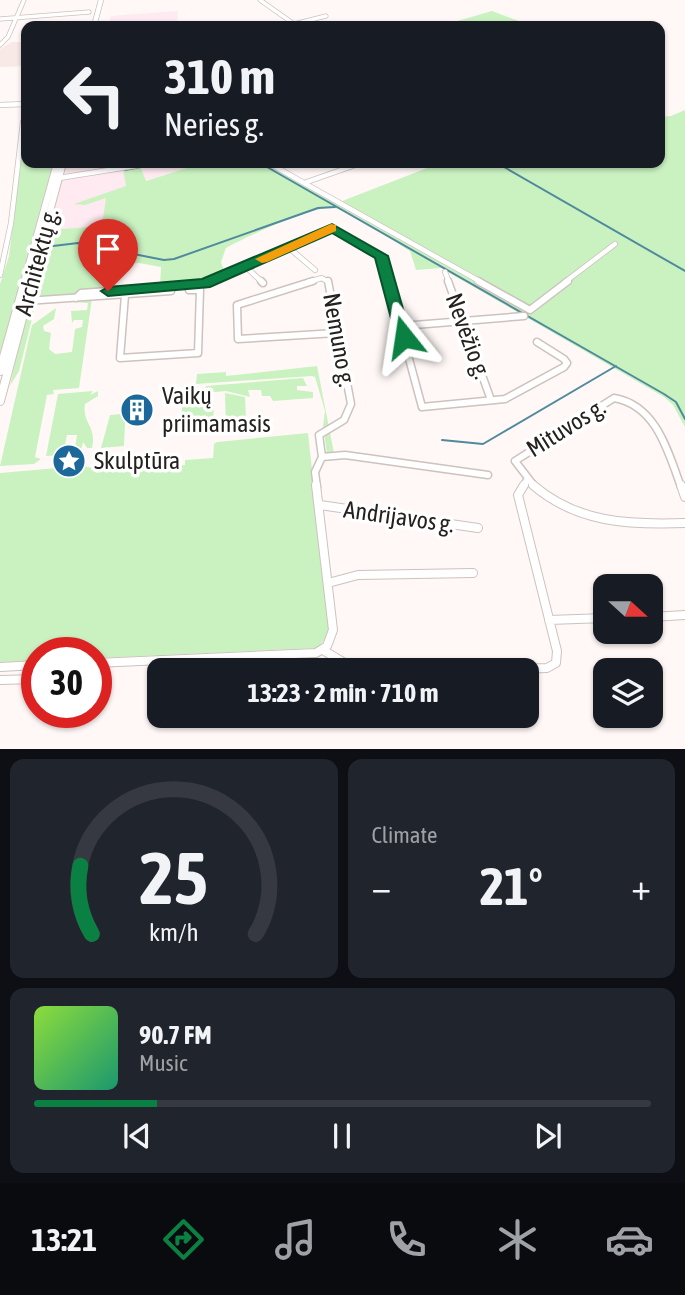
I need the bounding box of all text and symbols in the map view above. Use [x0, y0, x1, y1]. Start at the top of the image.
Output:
text: 310 m [164, 48, 275, 104]
icon: left [49, 49, 140, 140]
text: Neries g. [164, 106, 264, 143]
street label: Architektų g. [9, 206, 64, 318]
pin [78, 219, 138, 291]
icon: arrive [89, 230, 127, 268]
street label: Nevėžio g. [441, 290, 496, 382]
street label: Nemuno g. [318, 291, 361, 389]
position arrow [367, 300, 441, 374]
place label: Vaikų priimamasis [162, 382, 271, 437]
building icon: Vaikų priimamasis [118, 391, 156, 429]
street label: Mituvos g. [522, 393, 610, 462]
place icon: Skulptūra [50, 442, 88, 480]
place label: Skulptūra [94, 447, 180, 474]
street label: Andrijavos g. [342, 495, 456, 538]
north arrow [593, 574, 663, 644]
map controls [593, 574, 663, 728]
speed limit sign: 30 [21, 637, 112, 728]
button: layers [593, 658, 663, 728]
text: 13:23 · 2 min · 710 m [248, 678, 438, 708]
text: Climate [372, 822, 437, 848]
text: 25 [140, 837, 208, 920]
text: 21° [480, 856, 543, 916]
text: − [372, 865, 391, 908]
text: + [631, 865, 651, 908]
text: km/h [149, 918, 199, 946]
text: 90.7 FM [139, 1020, 212, 1050]
text: Music [139, 1050, 187, 1076]
icon: previous [118, 1117, 156, 1155]
icon: pause [323, 1117, 361, 1155]
icon: next [529, 1117, 567, 1155]
icon: directions [159, 1215, 208, 1264]
icon: music [271, 1215, 320, 1264]
icon: phone [382, 1215, 431, 1264]
icon: climate [493, 1215, 542, 1264]
icon: car [605, 1215, 654, 1264]
text: 13:21 [31, 1221, 97, 1258]

